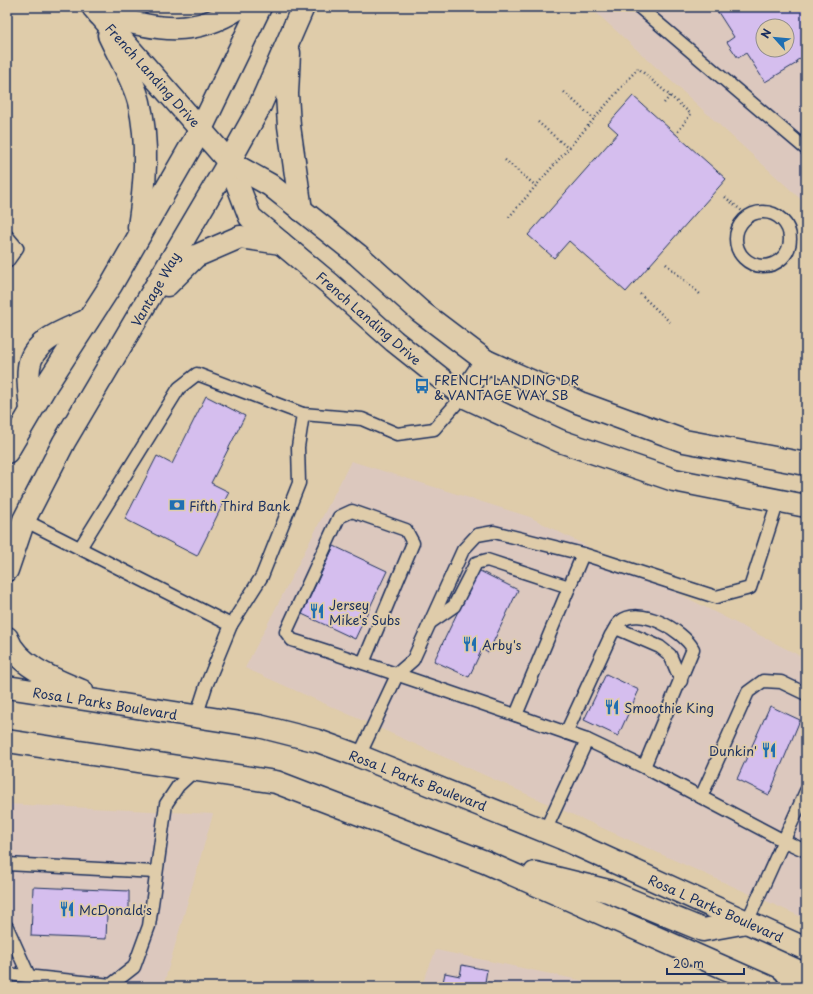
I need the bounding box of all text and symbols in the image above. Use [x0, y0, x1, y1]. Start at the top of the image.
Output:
north arrow [755, 18, 795, 58]
street label: French Landing Drive [101, 19, 205, 131]
text: N [756, 25, 775, 41]
street label: Vantage Way [126, 248, 184, 330]
street label: French Landing Drive [312, 267, 426, 369]
place label: FRENCH LANDING DR & VANTAGE WAY SB [434, 370, 579, 404]
bus stop icon: FRENCH LANDING DR & VANTAGE WAY SB [413, 377, 431, 395]
bank icon: Fifth Third Bank [168, 496, 186, 514]
place label: Fifth Third Bank [189, 496, 290, 515]
place label: Jersey Mike's Subs [329, 595, 400, 629]
restaurant icon: Jersey Mike's Subs [308, 602, 326, 620]
restaurant icon: Arby's [461, 635, 479, 653]
place label: Arby's [482, 635, 522, 654]
street label: Rosa L Parks Boulevard [31, 682, 179, 724]
restaurant icon: Smoothie King [603, 698, 621, 716]
place label: Smoothie King [624, 698, 714, 717]
place label: Dunkin' [709, 741, 757, 760]
restaurant icon: Dunkin' [760, 741, 778, 759]
street label: Rosa L Parks Boulevard [346, 745, 490, 815]
street label: Rosa L Parks Boulevard [645, 870, 787, 946]
restaurant icon: McDonald's [58, 900, 76, 918]
place label: McDonald's [79, 900, 152, 919]
scale bar [667, 950, 744, 976]
text: 20 m [673, 954, 704, 972]

